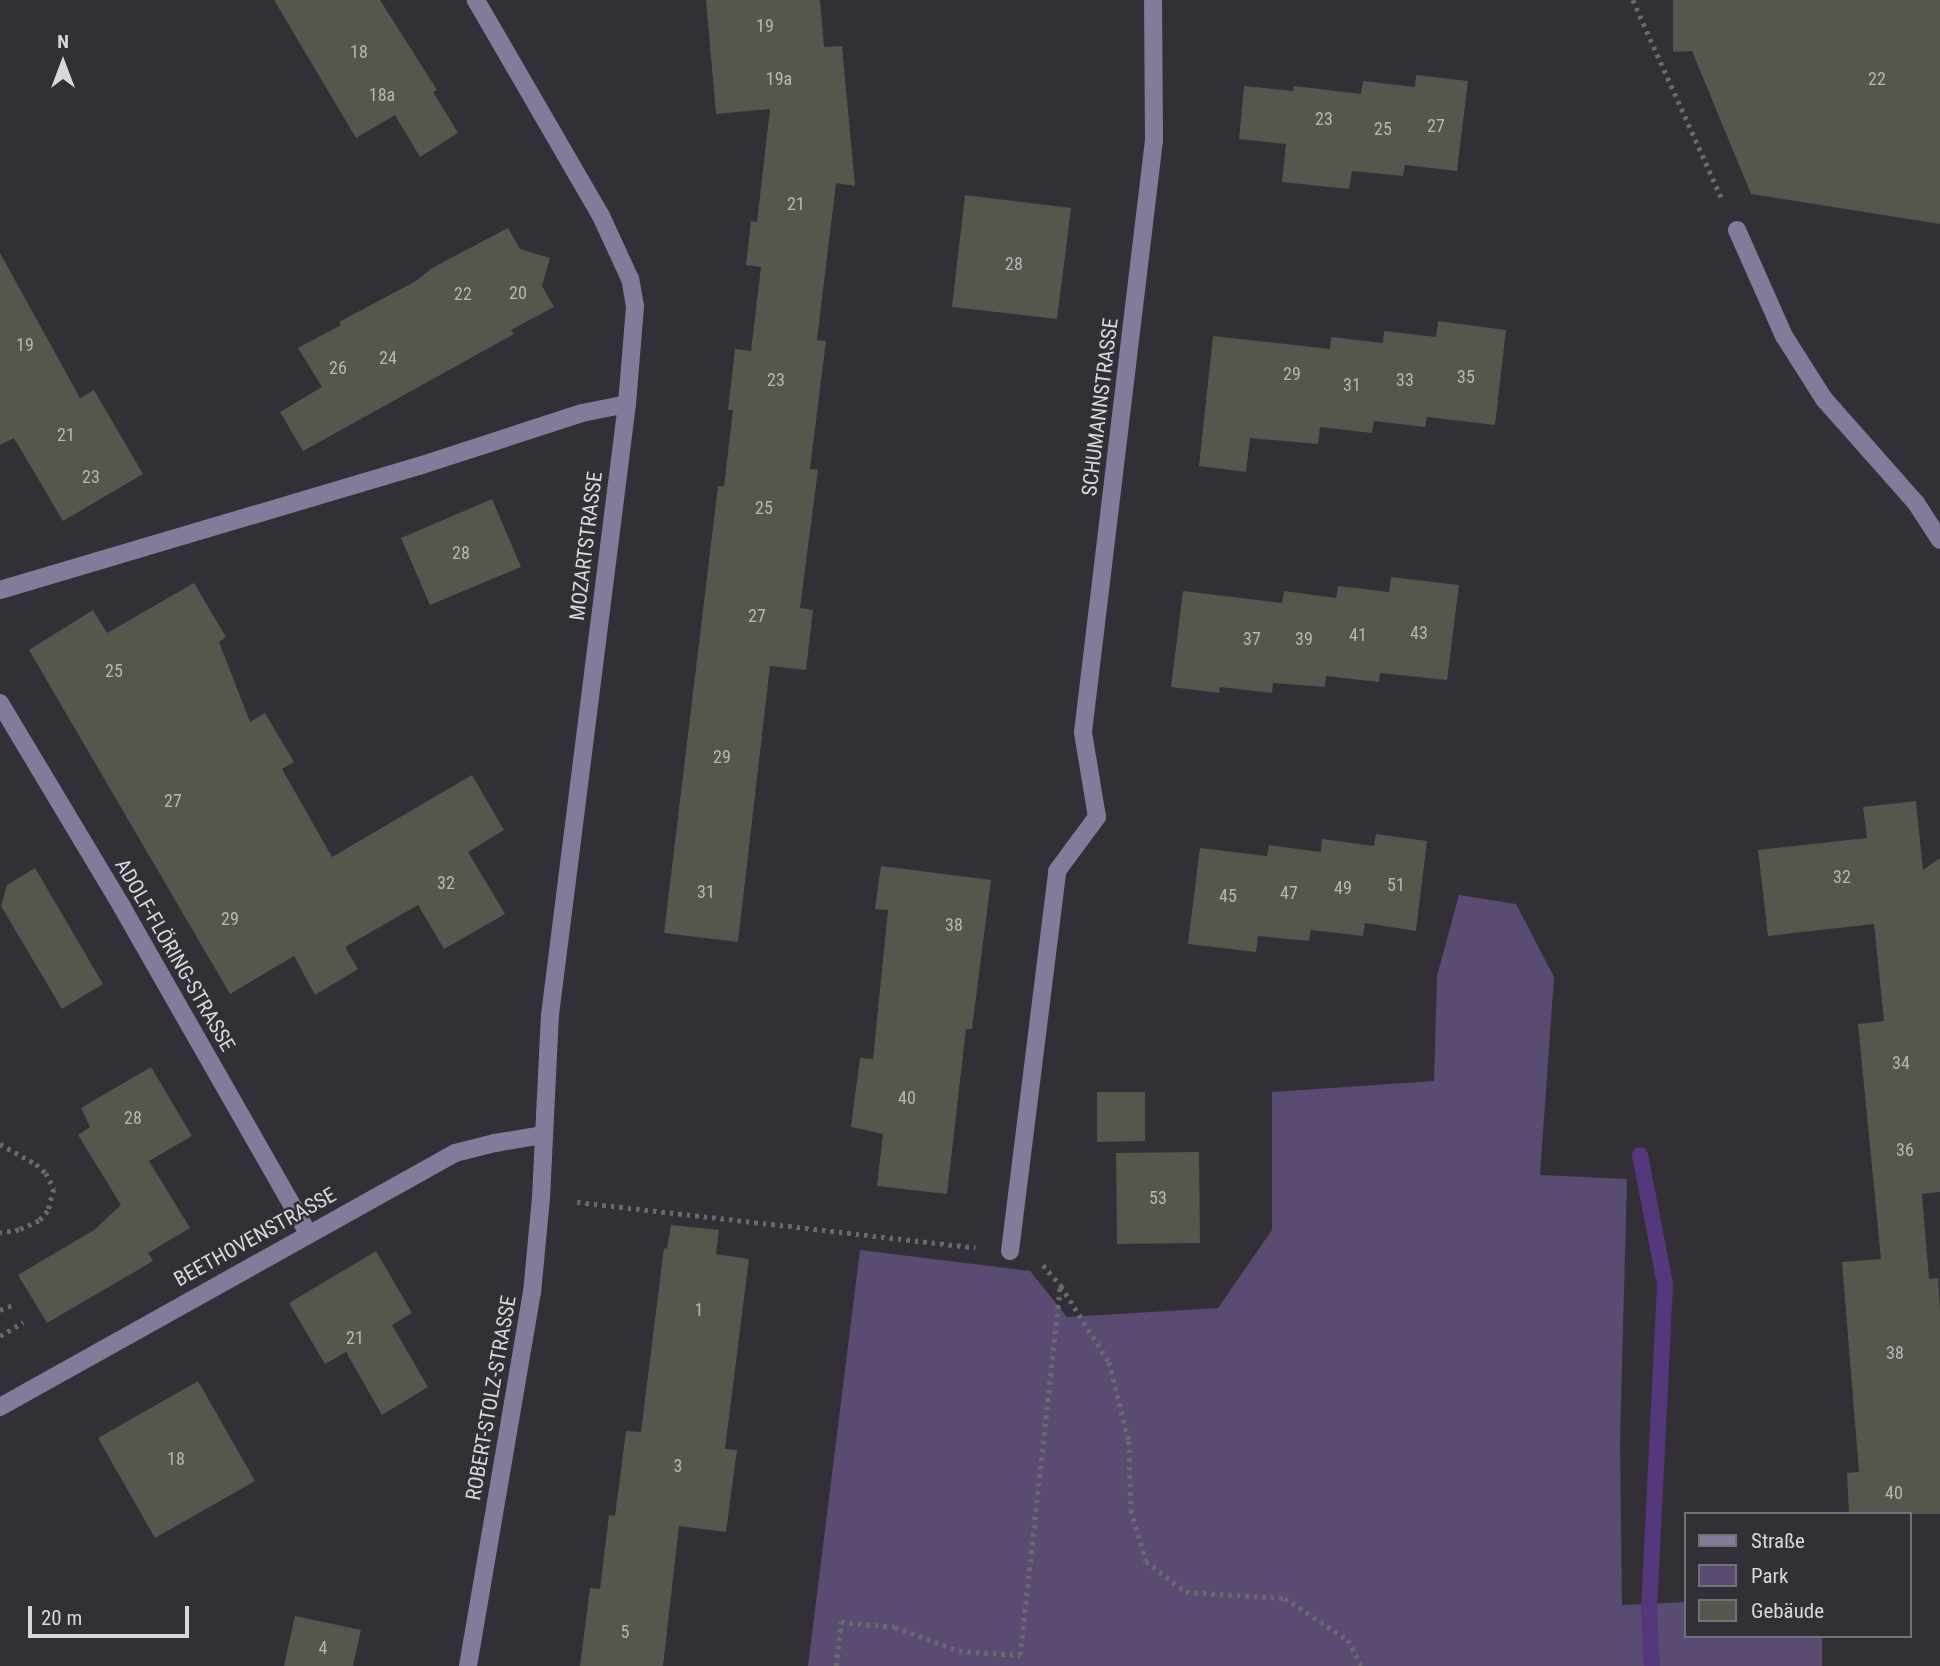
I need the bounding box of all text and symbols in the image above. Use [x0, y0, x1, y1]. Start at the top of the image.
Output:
house number: 19 [756, 15, 774, 37]
north arrow [28, 28, 98, 98]
text: N [57, 30, 69, 53]
house number: 18 [350, 41, 368, 63]
house number: 19a [766, 68, 792, 90]
house number: 22 [1868, 68, 1886, 90]
house number: 18a [369, 84, 395, 106]
house number: 23 [1315, 108, 1333, 130]
house number: 27 [1427, 115, 1445, 137]
house number: 25 [1374, 118, 1392, 140]
house number: 21 [787, 193, 805, 215]
house number: 28 [1005, 253, 1023, 275]
house number: 20 [509, 282, 527, 304]
house number: 22 [454, 283, 472, 305]
street label: SCHUMANNSTRASSE [1077, 317, 1123, 497]
house number: 19 [16, 334, 34, 356]
house number: 24 [379, 347, 397, 369]
house number: 26 [329, 357, 347, 379]
house number: 29 [1283, 363, 1301, 385]
house number: 35 [1457, 366, 1475, 388]
house number: 23 [767, 369, 785, 391]
house number: 33 [1396, 369, 1414, 391]
house number: 31 [1343, 374, 1361, 396]
house number: 21 [57, 424, 75, 446]
house number: 23 [82, 466, 100, 488]
street label: MOZARTSTRASSE [564, 470, 608, 622]
house number: 25 [755, 497, 773, 519]
house number: 28 [452, 542, 470, 564]
house number: 27 [748, 605, 766, 627]
house number: 43 [1410, 622, 1428, 644]
house number: 41 [1349, 624, 1367, 646]
house number: 37 [1243, 628, 1261, 650]
house number: 39 [1295, 628, 1313, 650]
house number: 25 [105, 660, 123, 682]
house number: 29 [713, 746, 731, 768]
house number: 27 [164, 790, 182, 812]
street label: ADOLF-FLÖRING-STRASSE [109, 854, 241, 1056]
house number: 32 [1833, 866, 1851, 888]
house number: 32 [437, 872, 455, 894]
house number: 51 [1387, 874, 1405, 896]
house number: 49 [1334, 877, 1352, 899]
house number: 31 [697, 881, 715, 903]
house number: 47 [1280, 882, 1298, 904]
house number: 45 [1219, 885, 1237, 907]
house number: 29 [221, 908, 239, 930]
house number: 38 [945, 914, 963, 936]
house number: 34 [1892, 1052, 1910, 1074]
house number: 40 [898, 1087, 916, 1109]
house number: 28 [124, 1107, 142, 1129]
house number: 36 [1896, 1139, 1914, 1161]
street label: BEETHOVENSTRASSE [170, 1182, 340, 1292]
house number: 53 [1149, 1187, 1167, 1209]
street label: ROBERT-STOLZ-STRASSE [461, 1294, 521, 1502]
house number: 1 [695, 1299, 703, 1321]
house number: 21 [346, 1327, 364, 1349]
house number: 38 [1886, 1342, 1904, 1364]
house number: 18 [167, 1448, 185, 1470]
house number: 3 [674, 1455, 682, 1477]
house number: 40 [1885, 1482, 1903, 1504]
legend [1685, 1512, 1912, 1638]
text: Straße [1751, 1529, 1805, 1553]
text: Park [1751, 1564, 1788, 1588]
scale bar [32, 1592, 192, 1636]
text: Gebäude [1751, 1599, 1824, 1623]
text: 20 m [41, 1606, 82, 1630]
house number: 5 [621, 1621, 629, 1643]
house number: 4 [319, 1637, 327, 1659]

